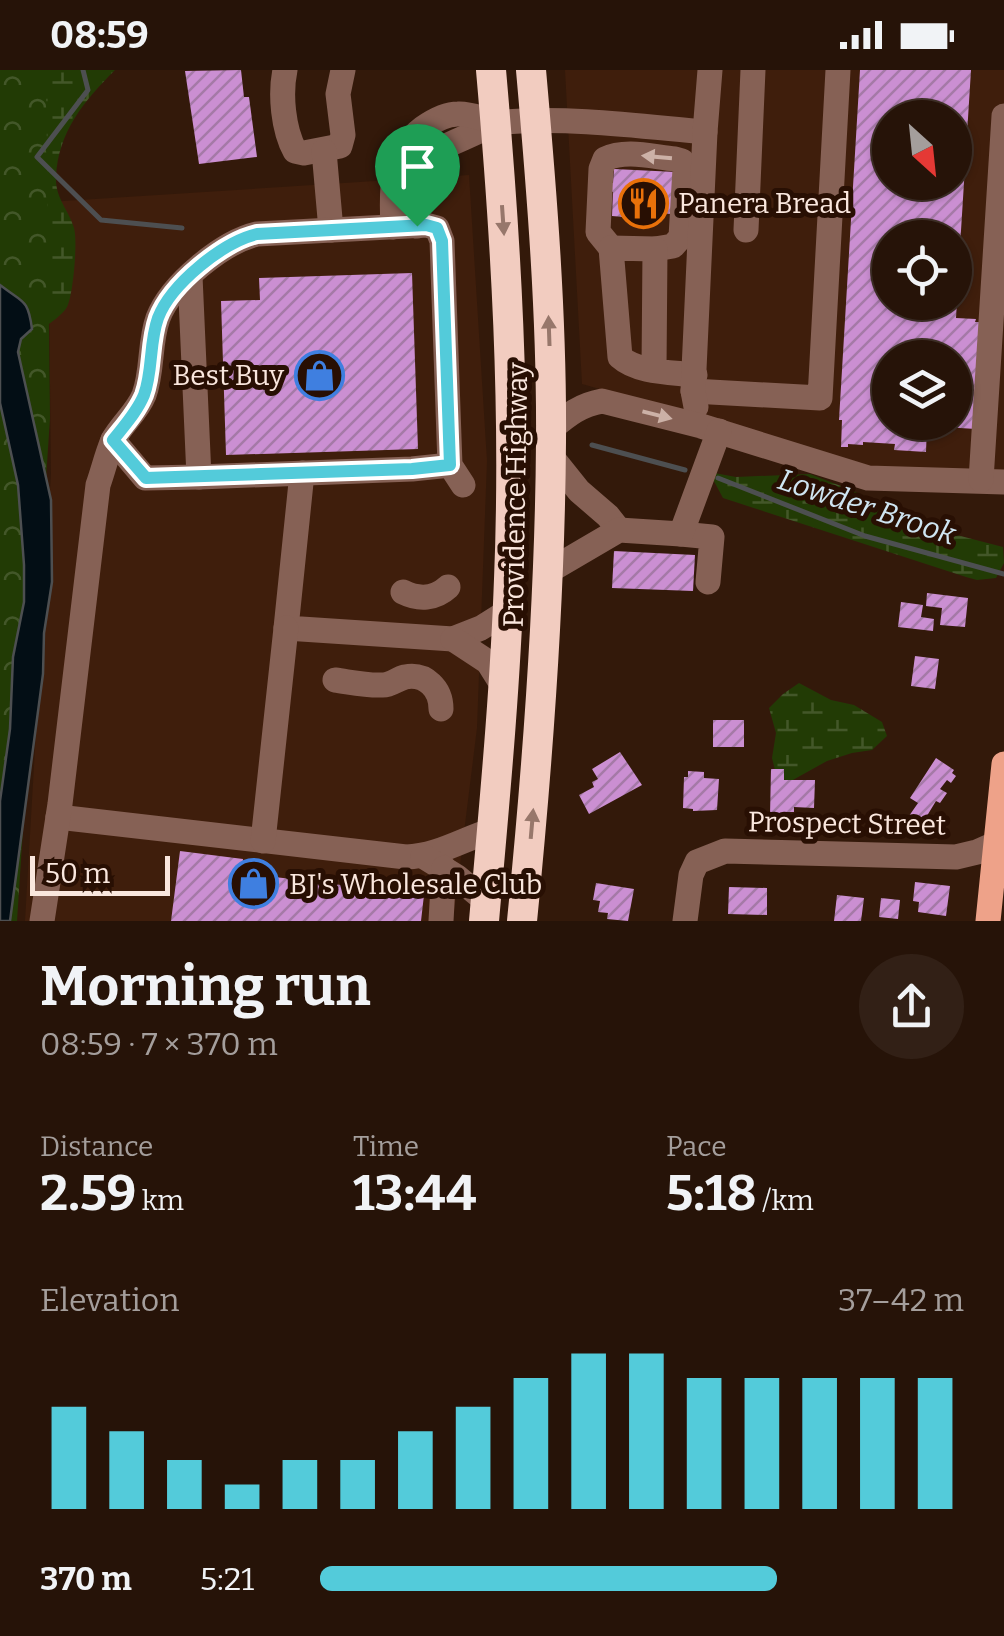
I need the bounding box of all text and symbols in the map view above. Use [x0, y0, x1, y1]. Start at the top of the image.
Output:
text: 08:59 [50, 12, 149, 58]
north arrow [872, 100, 972, 200]
map controls [872, 100, 972, 440]
pin [375, 124, 460, 227]
icon: arrive [390, 139, 445, 194]
one-way arrow [640, 148, 672, 164]
restaurant icon: Panera Bread [617, 177, 669, 229]
place label: Panera Bread [678, 187, 851, 220]
one-way arrow [496, 204, 512, 236]
button: locate [872, 220, 972, 320]
one-way arrow [541, 315, 557, 347]
button: layers [872, 340, 972, 440]
shop icon: Best Buy [293, 349, 345, 401]
place label: Best Buy [173, 359, 284, 392]
street label: Providence Highway [497, 362, 534, 628]
one-way arrow [642, 408, 673, 423]
water label: Lowder Brook [774, 461, 961, 553]
street label: Prospect Street [748, 805, 946, 842]
one-way arrow [524, 808, 540, 839]
scale bar [30, 851, 170, 896]
text: 50 m [45, 857, 110, 890]
shop icon: BJ's Wholesale Club [228, 858, 280, 910]
place label: BJ's Wholesale Club [289, 868, 542, 901]
text: Morning run [40, 954, 371, 1020]
button: share [859, 954, 964, 1059]
text: 08:59 · 7 × 370 m [40, 1025, 278, 1063]
text: Distance [40, 1130, 153, 1163]
text: Time [353, 1130, 419, 1163]
text: Pace [666, 1130, 726, 1163]
text: 2.59 [40, 1163, 136, 1223]
text: 13:44 [353, 1163, 476, 1223]
text: 5:18 [666, 1163, 757, 1223]
text: km [136, 1184, 184, 1217]
text: /km [757, 1184, 814, 1217]
text: Elevation [40, 1281, 180, 1319]
text: 37–42 m [838, 1281, 964, 1319]
text: 370 m [40, 1560, 132, 1598]
text: 5:21 [200, 1560, 254, 1598]

